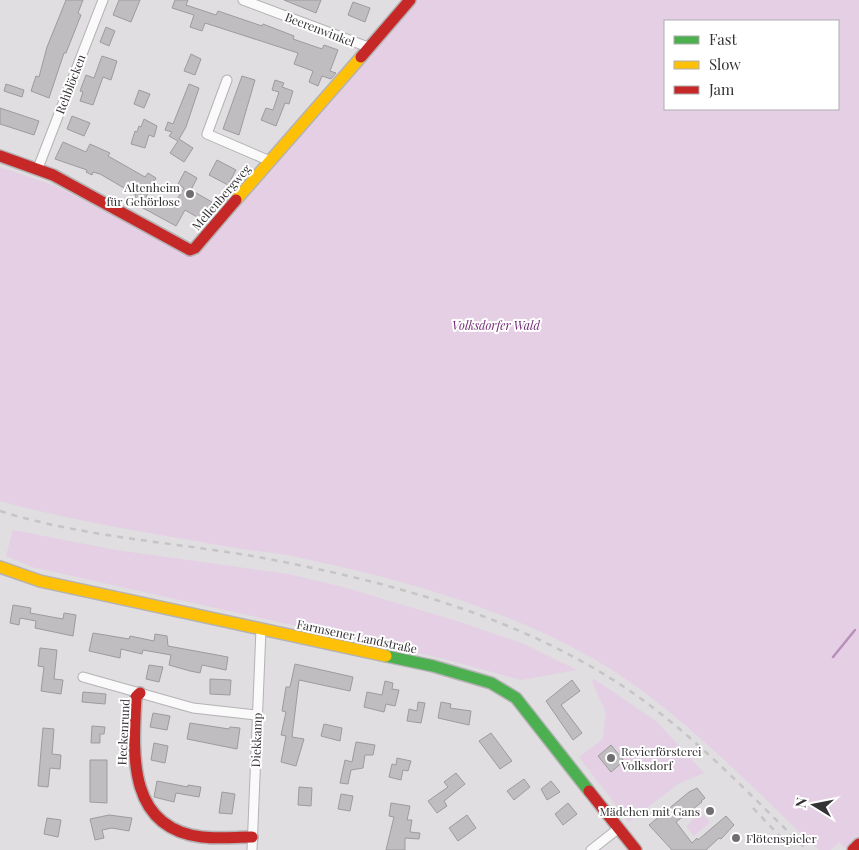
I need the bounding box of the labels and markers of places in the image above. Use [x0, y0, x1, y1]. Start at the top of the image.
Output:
place label: Altenheim für Gehörlose [106, 179, 180, 209]
marker: Altenheim für Gehörlose [184, 188, 196, 200]
place label: Revierförsterei Volksdorf [620, 743, 702, 773]
marker: Revierförsterei Volksdorf [605, 752, 617, 764]
place label: Mädchen mit Gans [599, 803, 700, 819]
marker: Mädchen mit Gans [704, 805, 716, 817]
place label: Flötenspieler [746, 830, 817, 846]
marker: Flötenspieler [730, 832, 742, 844]

